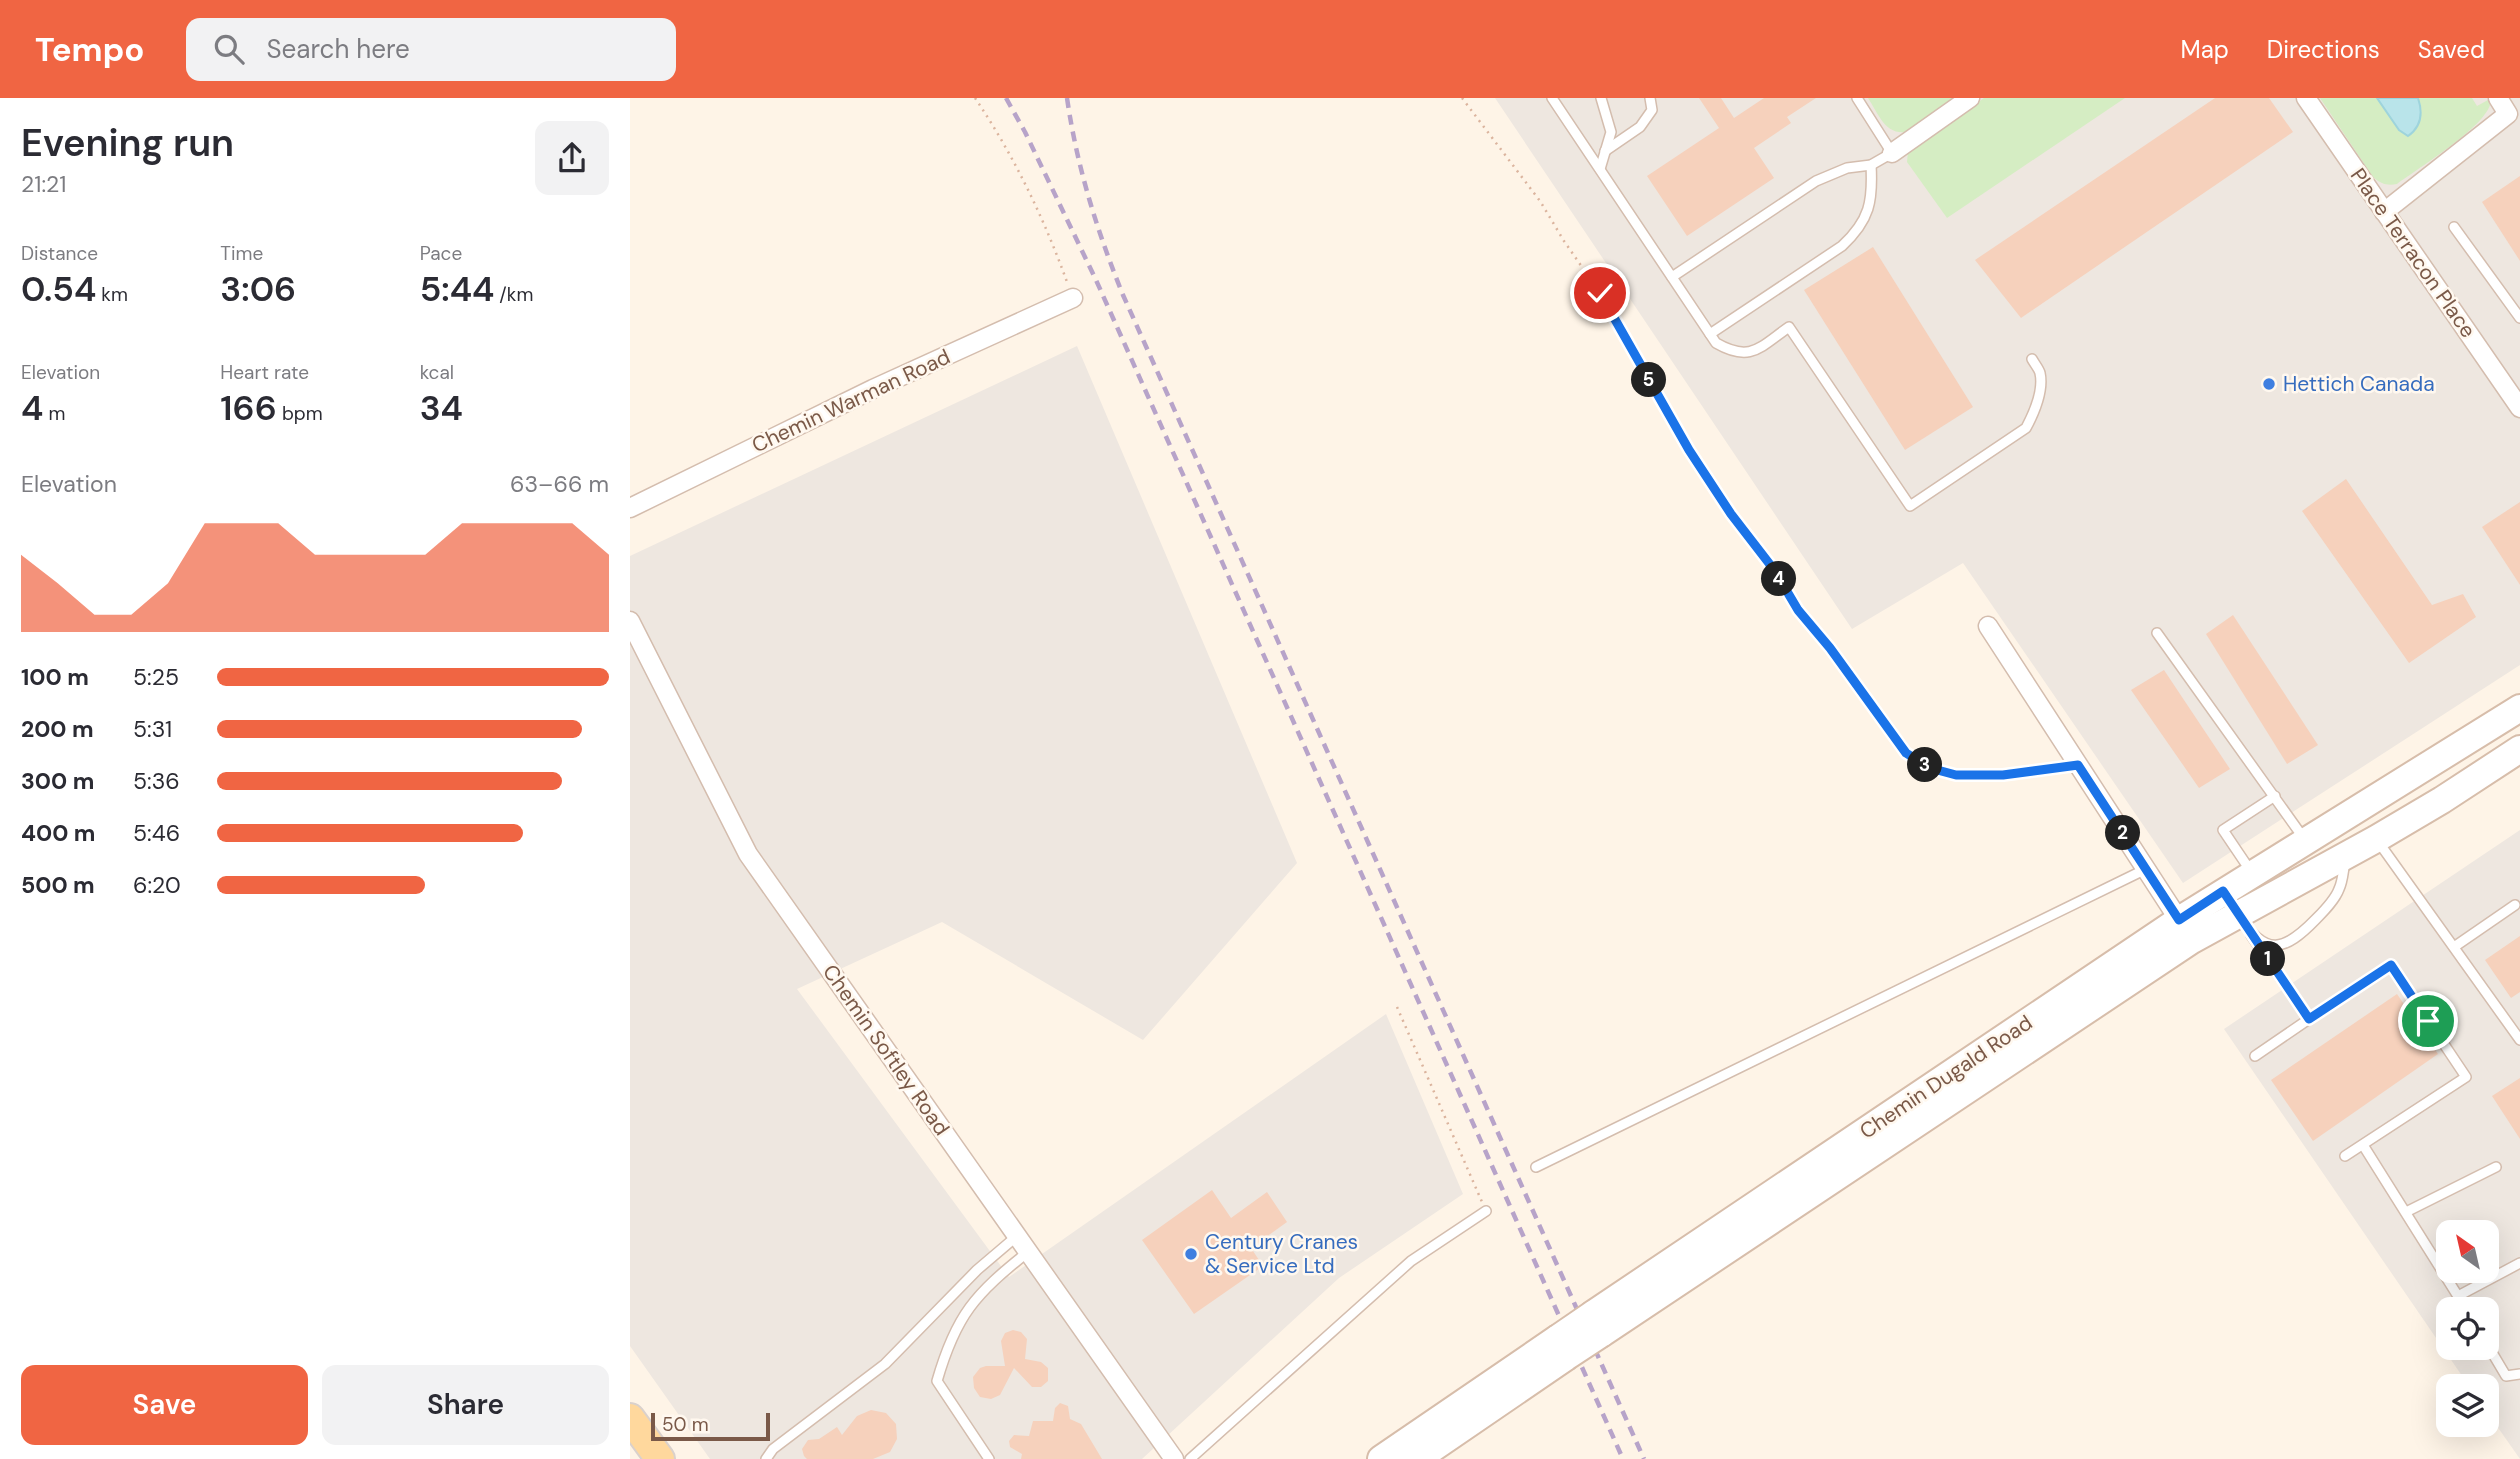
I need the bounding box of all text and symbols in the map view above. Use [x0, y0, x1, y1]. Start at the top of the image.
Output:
search box [186, 18, 676, 81]
text: Tempo [35, 28, 144, 71]
icon: search [210, 30, 248, 68]
text: Search here [266, 32, 410, 66]
text: Map [2181, 34, 2229, 65]
text: Directions [2267, 34, 2380, 65]
text: Saved [2418, 34, 2485, 65]
text: Evening run [21, 118, 234, 168]
button: share [535, 121, 609, 195]
street label: Place Terracon Place [2344, 163, 2482, 343]
text: 21:21 [21, 169, 67, 199]
text: Distance [21, 241, 98, 266]
text: Time [220, 241, 263, 266]
text: Pace [420, 241, 462, 266]
pin [1570, 263, 1630, 323]
text: 0.54 [21, 266, 96, 312]
text: 3:06 [220, 266, 296, 312]
text: 5:44 [420, 266, 494, 312]
icon: check [1581, 274, 1619, 312]
text: km [96, 282, 128, 307]
text: /km [494, 282, 533, 307]
street label: Chemin Warman Road [747, 343, 955, 459]
text: Elevation [21, 360, 100, 385]
text: Heart rate [220, 360, 309, 385]
text: kcal [420, 360, 454, 385]
pin: 5 [1632, 362, 1666, 398]
text: 5 [1643, 367, 1654, 392]
place label: Hettich Canada [2283, 370, 2435, 398]
marker: Hettich Canada [2261, 376, 2277, 392]
text: 4 [21, 385, 43, 431]
text: 166 [220, 385, 277, 431]
text: 34 [420, 385, 463, 431]
text: m [43, 401, 65, 426]
text: bpm [277, 401, 323, 426]
text: Elevation [21, 469, 117, 499]
text: 63–66 m [510, 469, 609, 499]
pin: 4 [1762, 561, 1796, 596]
text: 4 [1772, 566, 1785, 591]
text: 100 m [21, 662, 89, 692]
text: 5:25 [133, 662, 179, 692]
text: 200 m [21, 714, 94, 744]
text: 5:31 [133, 714, 172, 744]
pin: 3 [1908, 748, 1942, 782]
text: 3 [1919, 752, 1930, 777]
text: 300 m [21, 766, 94, 796]
text: 5:36 [133, 766, 180, 796]
pin: 2 [2106, 816, 2140, 850]
text: 400 m [21, 818, 95, 848]
text: 5:46 [133, 818, 180, 848]
text: 2 [2117, 820, 2128, 845]
text: 500 m [21, 870, 95, 900]
text: 6:20 [133, 870, 181, 900]
pin: 1 [2250, 942, 2286, 976]
text: 1 [2264, 946, 2271, 971]
street label: Chemin Softley Road [816, 959, 956, 1141]
pin [2398, 991, 2458, 1051]
icon: arrive [2409, 1002, 2447, 1040]
street label: Chemin Dugald Road [1854, 1009, 2038, 1145]
north arrow [2436, 1220, 2499, 1283]
map controls [2436, 1220, 2499, 1437]
place label: Century Cranes & Service Ltd [1205, 1228, 1358, 1280]
marker: Century Cranes & Service Ltd [1183, 1246, 1199, 1262]
button: locate [2436, 1297, 2499, 1360]
button: Save [21, 1365, 308, 1445]
button: Share [322, 1365, 609, 1445]
button: layers [2436, 1374, 2499, 1437]
scale bar [651, 1410, 770, 1442]
text: 50 m [662, 1412, 709, 1437]

